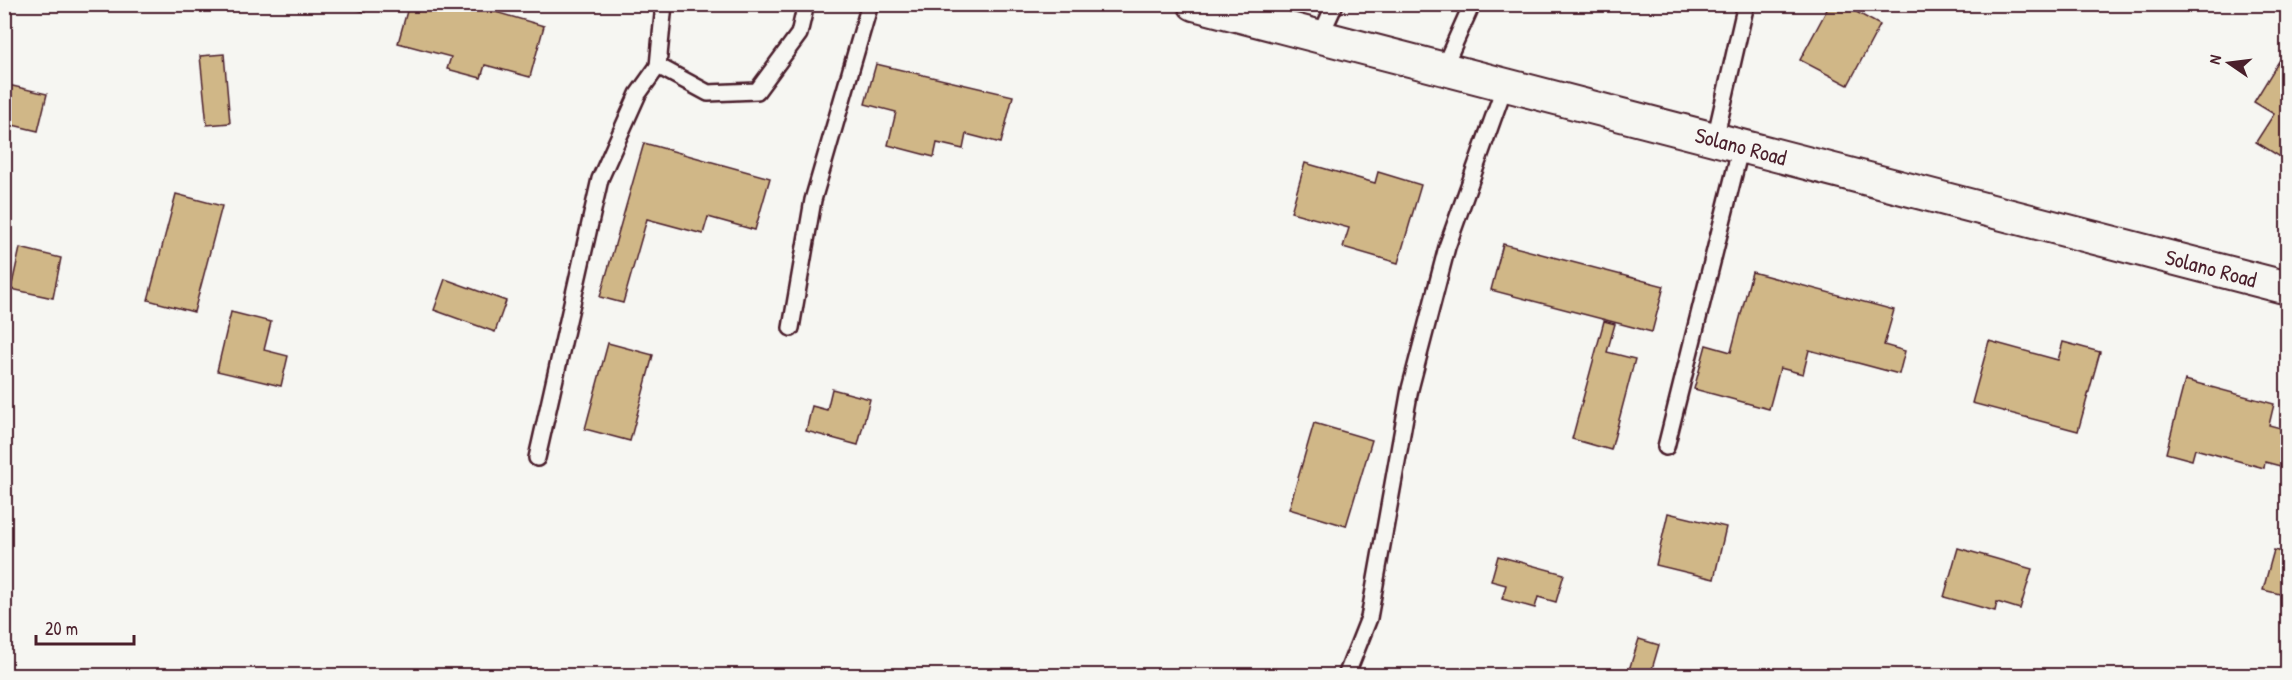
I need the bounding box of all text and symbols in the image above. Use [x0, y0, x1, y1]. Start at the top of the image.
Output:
north arrow [2199, 33, 2259, 93]
text: N [2203, 52, 2226, 66]
street label: Solano Road [1692, 119, 1790, 173]
street label: Solano Road [2162, 241, 2260, 295]
scale bar [36, 608, 134, 646]
text: 20 m [45, 616, 78, 641]

